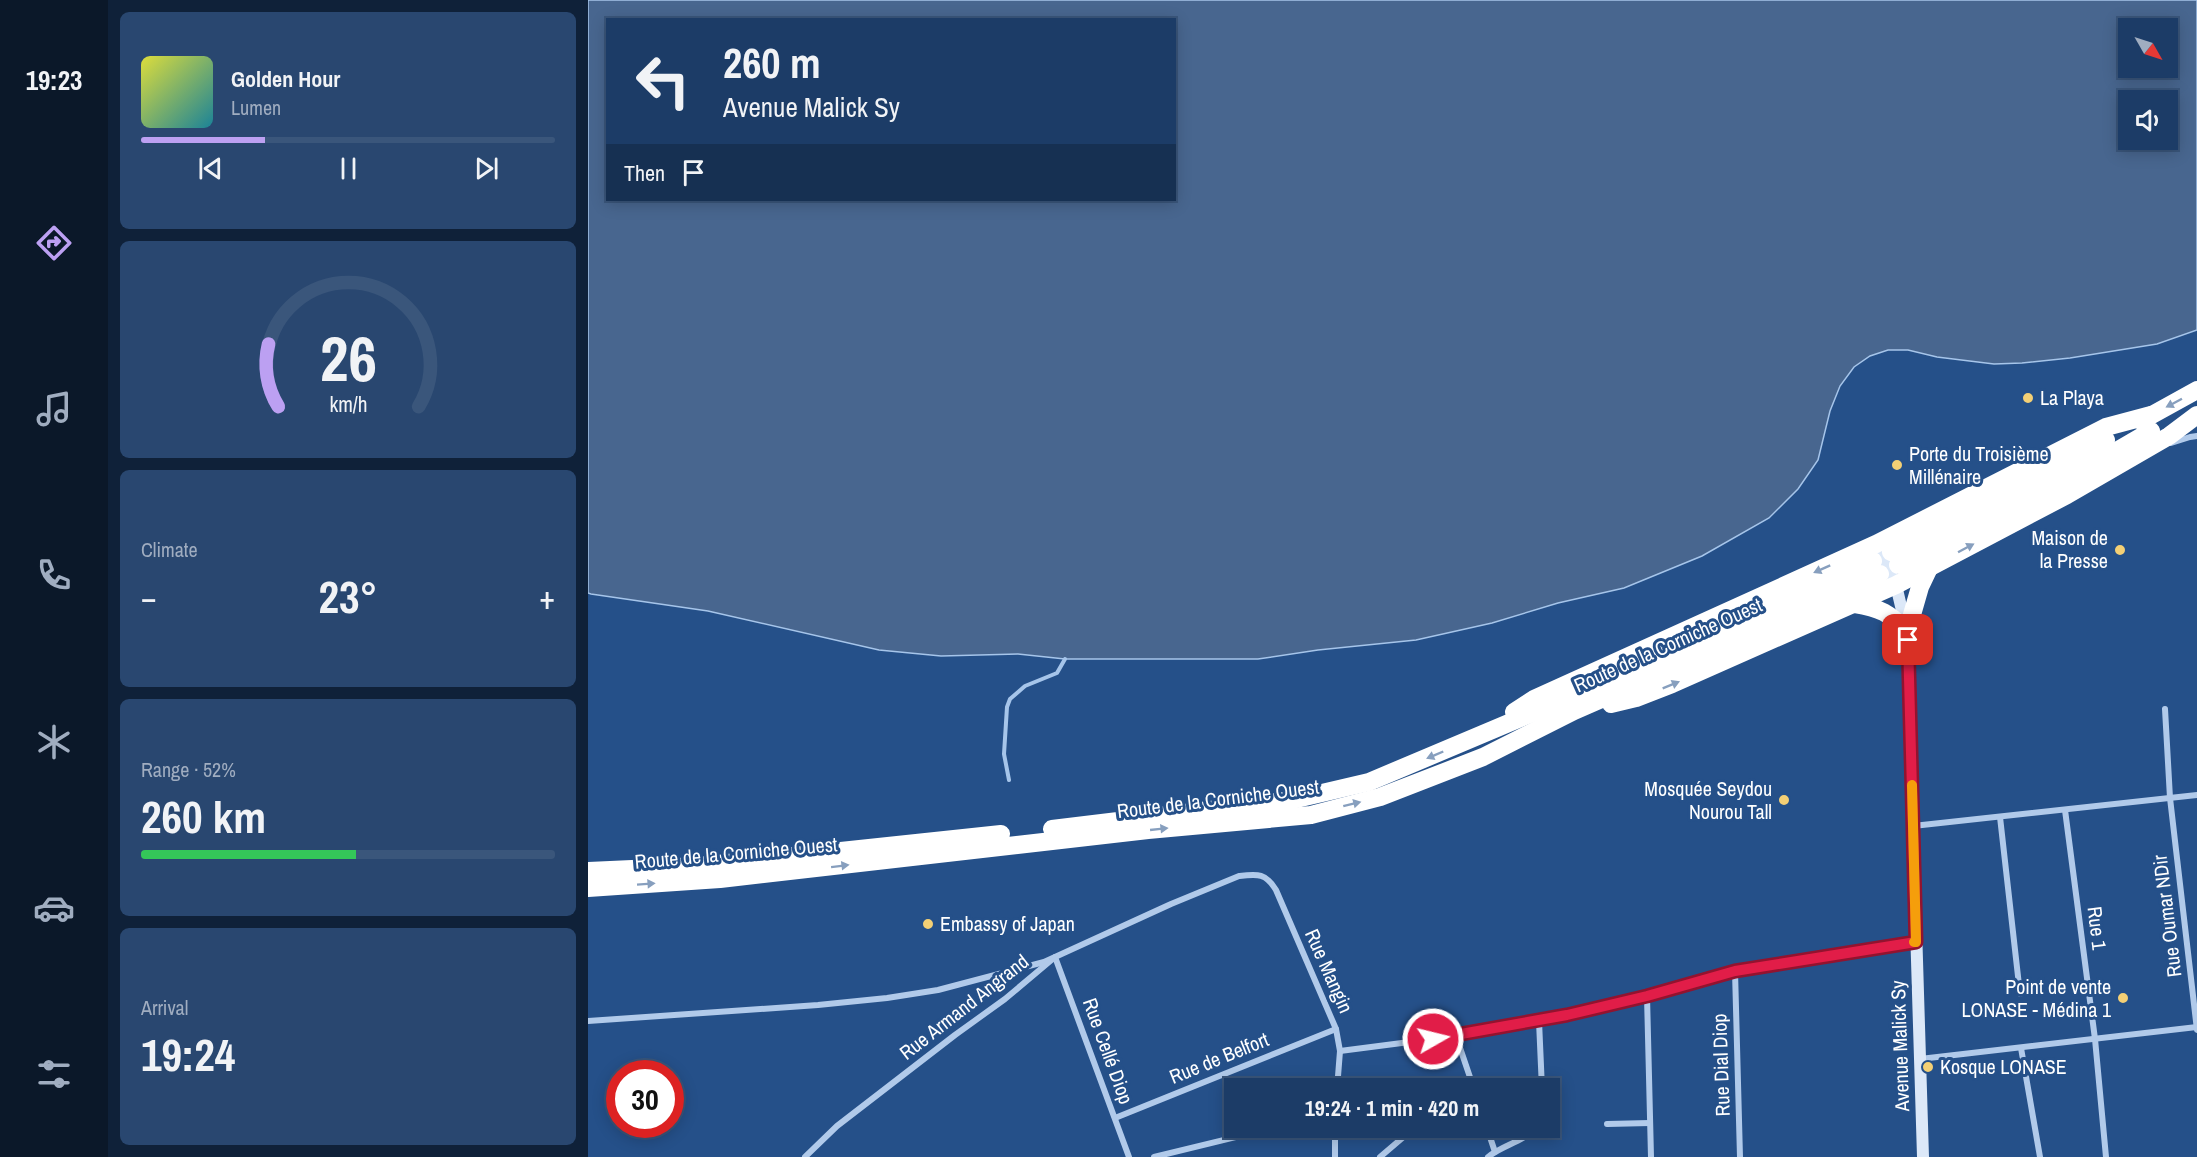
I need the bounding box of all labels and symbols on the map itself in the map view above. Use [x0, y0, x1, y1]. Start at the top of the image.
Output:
north arrow [2118, 18, 2178, 78]
place label: La Playa [2040, 384, 2104, 411]
marker: La Playa [2021, 391, 2035, 405]
one-way arrow [2165, 398, 2182, 408]
place label: Porte du Troisième Millénaire [1909, 440, 2049, 490]
marker: Porte du Troisième Millénaire [1890, 458, 1904, 472]
place label: Maison de la Presse [2031, 524, 2108, 574]
one-way arrow [1957, 543, 1974, 553]
marker: Maison de la Presse [2113, 543, 2127, 557]
one-way arrow [1814, 564, 1831, 573]
street label: Route de la Corniche Ouest [1569, 591, 1767, 698]
pin [1882, 614, 1933, 665]
one-way arrow [1662, 680, 1680, 690]
one-way arrow [1426, 750, 1444, 760]
street label: Route de la Corniche Ouest [1115, 773, 1321, 824]
place label: Mosquée Seydou Nourou Tall [1644, 775, 1772, 825]
marker: Mosquée Seydou Nourou Tall [1777, 793, 1791, 807]
one-way arrow [1343, 798, 1361, 808]
one-way arrow [1150, 824, 1169, 834]
street label: Route de la Corniche Ouest [634, 830, 839, 875]
street label: Rue Oumar NDir [2146, 853, 2187, 979]
one-way arrow [831, 861, 850, 870]
one-way arrow [637, 879, 656, 889]
street label: Rue 1 [2081, 905, 2114, 951]
place label: Embassy of Japan [940, 910, 1075, 937]
marker: Embassy of Japan [921, 917, 935, 931]
street label: Rue Mangin [1299, 924, 1360, 1017]
street label: Rue Armand Angrand [894, 948, 1034, 1066]
place label: Point de vente LONASE - Médina 1 [1962, 973, 2111, 1023]
street label: Avenue Malick Sy [1884, 979, 1915, 1113]
marker: Point de vente LONASE - Médina 1 [2116, 991, 2130, 1005]
street label: Rue Cellé Diop [1077, 994, 1140, 1108]
position arrow [1401, 1007, 1465, 1071]
street label: Rue Dial Diop [1705, 1013, 1736, 1117]
street label: Rue de Belfort [1165, 1025, 1273, 1090]
place label: Kosque LONASE [1940, 1053, 2067, 1080]
speed limit sign: 30 [606, 1060, 684, 1138]
marker: Kosque LONASE [1921, 1060, 1935, 1074]

